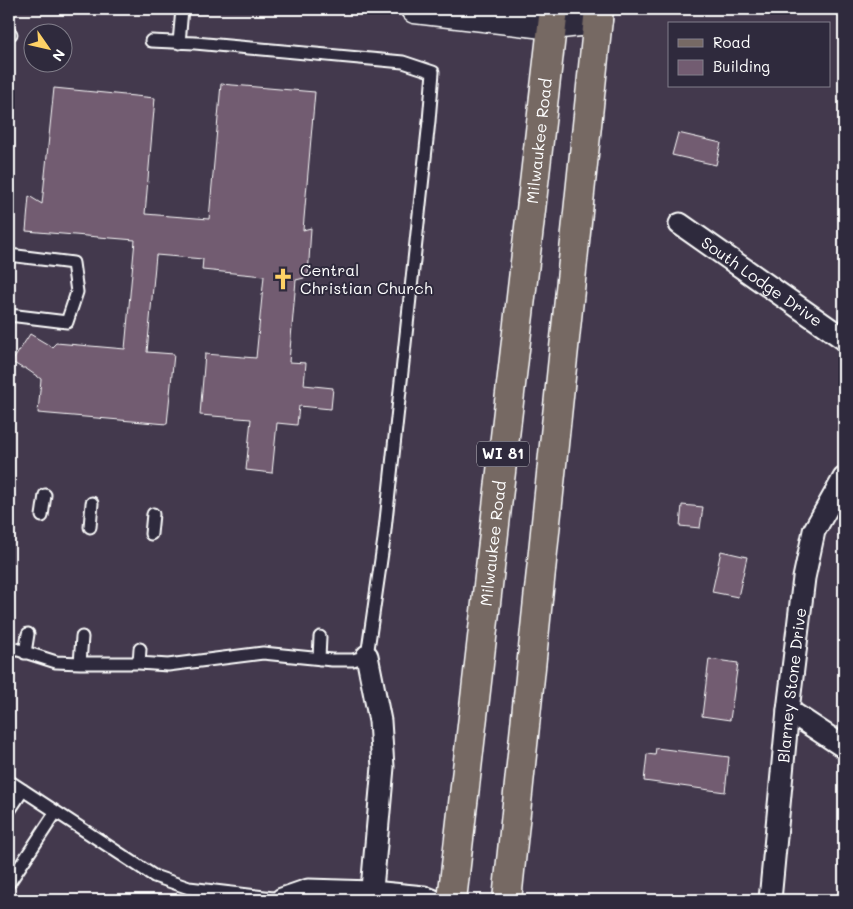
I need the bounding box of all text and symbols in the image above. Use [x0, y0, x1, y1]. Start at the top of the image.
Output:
north arrow [22, 22, 72, 72]
legend [668, 22, 830, 88]
text: Road [713, 32, 750, 52]
text: N [48, 46, 70, 65]
text: Building [713, 56, 770, 76]
street label: Milwaukee Road [521, 77, 556, 205]
street label: South Lodge Drive [698, 231, 827, 331]
place label: Central Christian Church [300, 259, 433, 298]
church icon: Central Christian Church [270, 266, 296, 292]
road number: WI 81 [477, 442, 529, 466]
street label: Milwaukee Road [475, 479, 510, 607]
street label: Blarney Stone Drive [772, 606, 810, 764]

